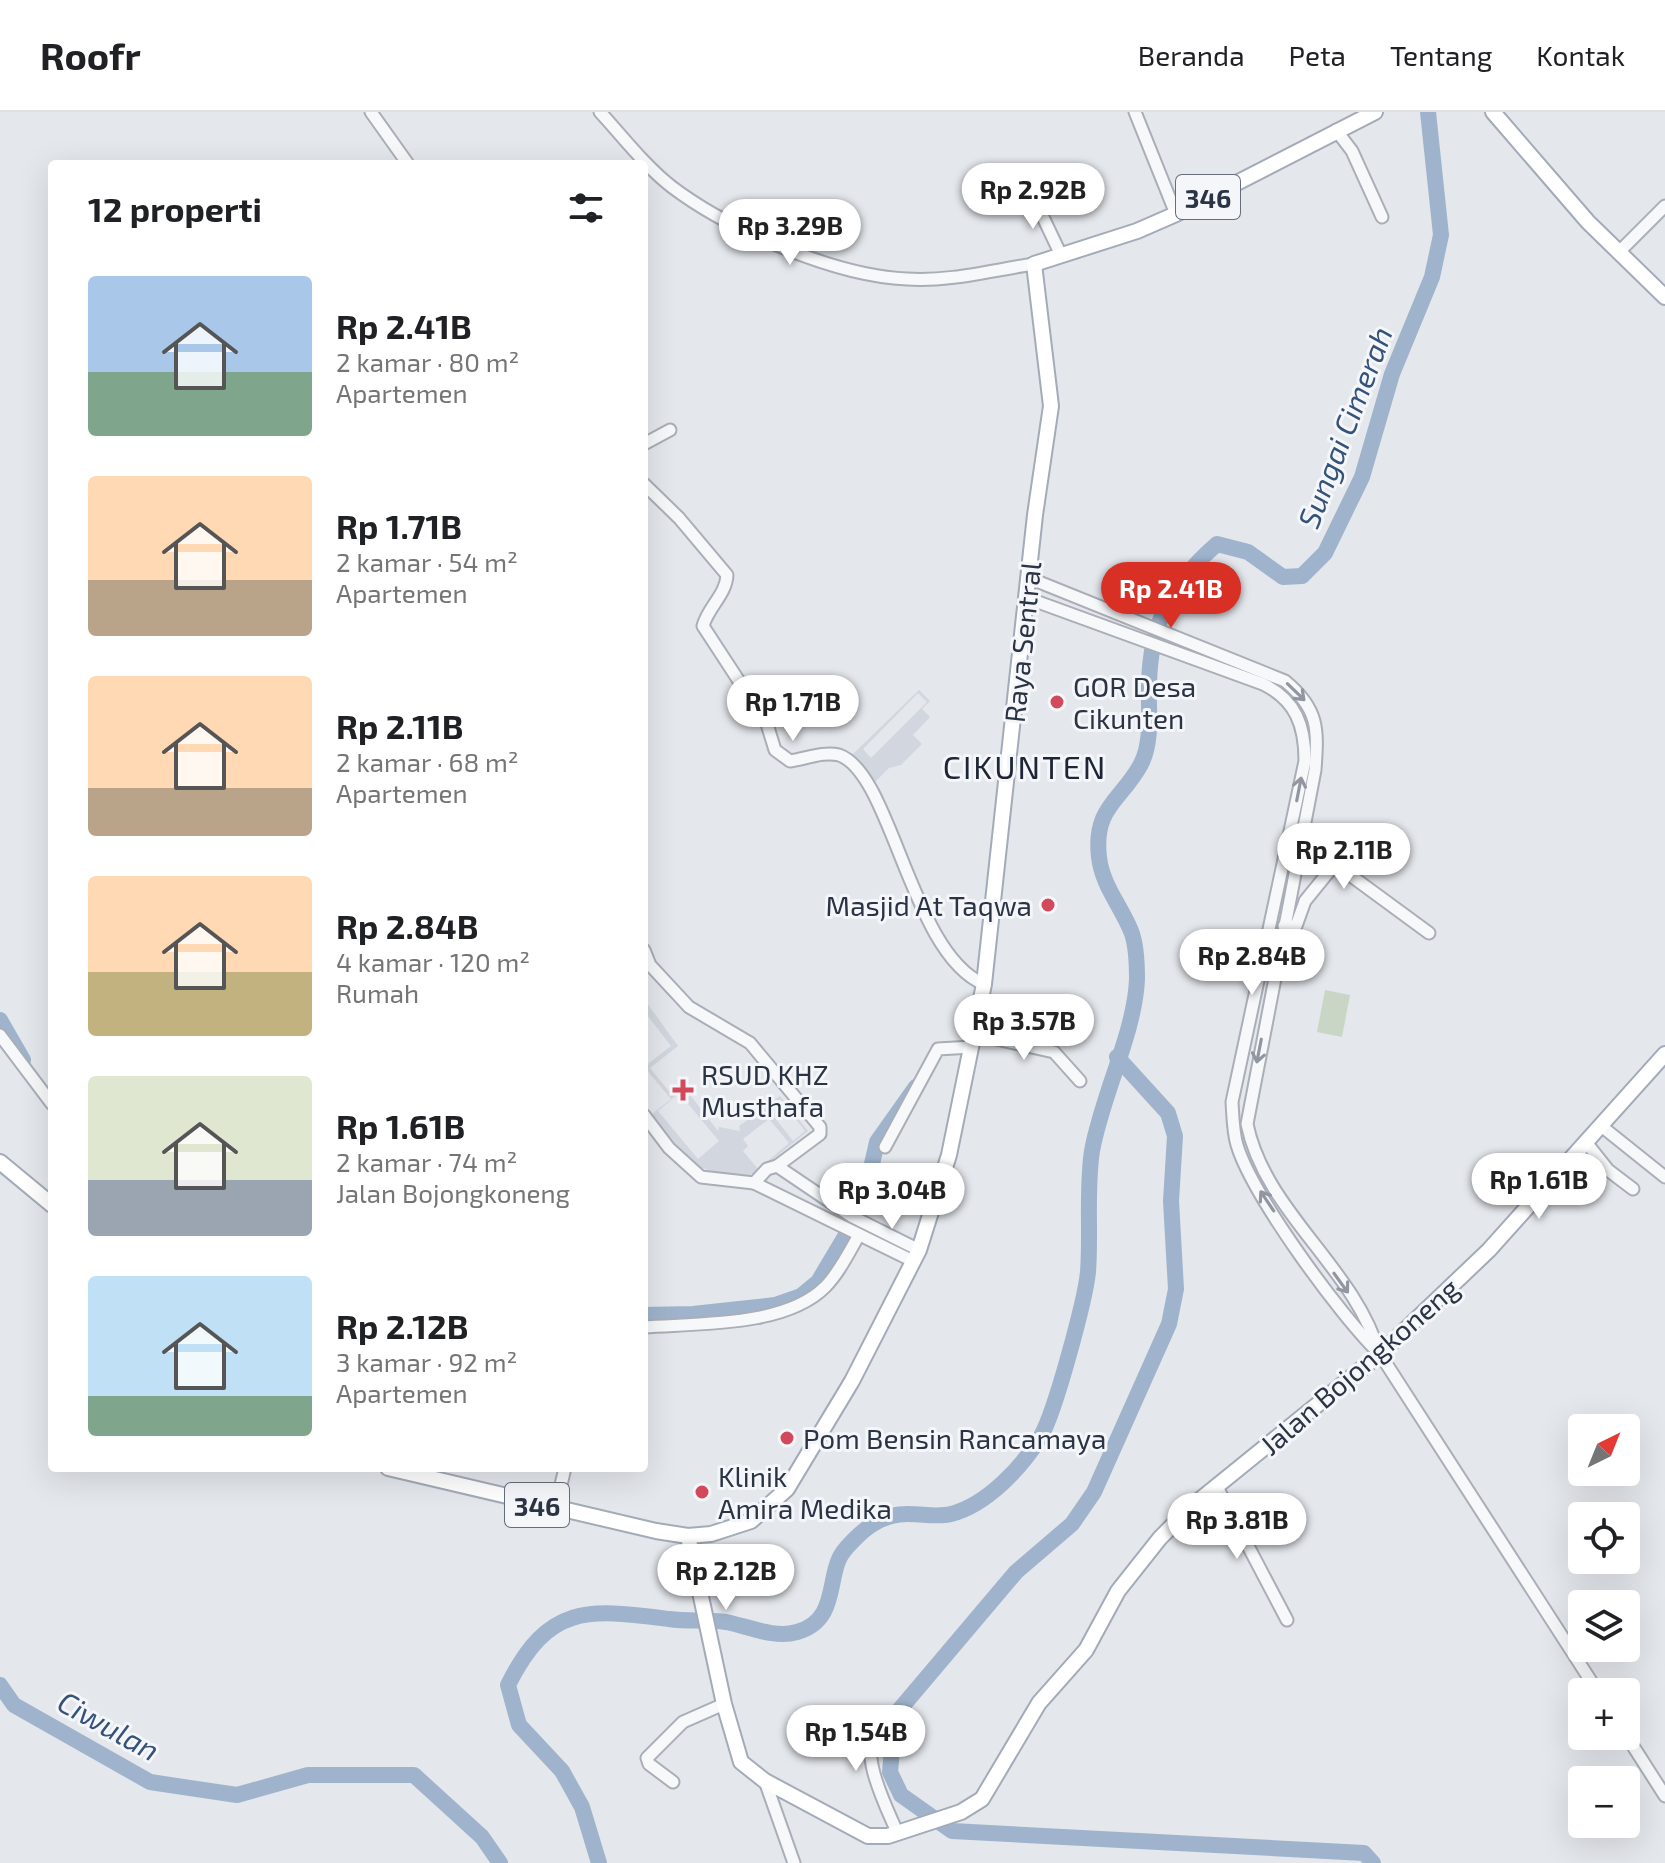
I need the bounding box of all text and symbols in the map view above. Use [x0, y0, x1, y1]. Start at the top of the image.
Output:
text: Roofr [40, 32, 141, 78]
text: Beranda [1138, 38, 1245, 72]
text: Peta [1289, 38, 1346, 72]
text: Tentang [1390, 38, 1492, 72]
text: Kontak [1536, 38, 1625, 72]
pin: Rp 2.92B [950, 163, 1116, 231]
text: Rp 2.92B [980, 173, 1086, 204]
road number: 346 [1176, 175, 1240, 219]
icon: filters [564, 186, 608, 230]
text: 12 properti [88, 188, 262, 229]
pin: Rp 3.29B [707, 199, 873, 267]
text: Rp 3.29B [737, 209, 843, 240]
text: Rp 2.41B [336, 305, 472, 346]
icon: home [152, 308, 248, 404]
water label: Sungai Cimerah [1289, 321, 1399, 533]
text: 2 kamar · 80 m² [336, 346, 519, 377]
text: Apartemen [336, 377, 468, 408]
text: Rp 1.71B [336, 505, 462, 546]
icon: home [152, 508, 248, 604]
text: 2 kamar · 54 m² [336, 546, 518, 577]
street label: Raya Sentral [997, 559, 1047, 724]
pin: Rp 2.41B [1088, 562, 1254, 630]
text: Rp 2.41B [1119, 572, 1223, 603]
text: Apartemen [336, 577, 468, 608]
place label: GOR Desa Cikunten [1073, 669, 1196, 735]
pin: Rp 1.71B [710, 675, 876, 743]
one-way arrow [1286, 682, 1306, 701]
text: Rp 1.71B [745, 685, 841, 716]
marker: GOR Desa Cikunten [1048, 693, 1066, 711]
text: Rp 2.11B [336, 705, 463, 746]
icon: home [152, 708, 248, 804]
text: 2 kamar · 68 m² [336, 746, 519, 777]
district label: CIKUNTEN [943, 747, 1107, 785]
one-way arrow [1293, 776, 1308, 802]
text: Apartemen [336, 777, 468, 808]
pin: Rp 2.11B [1261, 823, 1427, 891]
text: Rp 2.11B [1295, 833, 1393, 864]
place label: Masjid At Taqwa [826, 888, 1032, 922]
marker: Masjid At Taqwa [1039, 896, 1057, 914]
text: Rp 2.84B [336, 905, 478, 946]
icon: home [152, 908, 248, 1004]
pin: Rp 2.84B [1169, 929, 1335, 997]
text: Rp 2.84B [1198, 939, 1306, 970]
text: 4 kamar · 120 m² [336, 946, 530, 977]
text: Rumah [336, 977, 419, 1008]
pin: Rp 3.57B [941, 994, 1107, 1062]
text: Rp 3.57B [972, 1004, 1076, 1035]
one-way arrow [1250, 1038, 1265, 1064]
place label: RSUD KHZ Musthafa [701, 1057, 829, 1123]
marker: RSUD KHZ Musthafa [672, 1079, 694, 1101]
text: Rp 1.61B [336, 1105, 465, 1146]
icon: home [152, 1108, 248, 1204]
text: 2 kamar · 74 m² [336, 1146, 517, 1177]
pin: Rp 1.61B [1456, 1153, 1622, 1221]
pin: Rp 3.04B [809, 1163, 975, 1231]
text: Rp 1.61B [1490, 1163, 1588, 1194]
text: Rp 3.04B [838, 1173, 946, 1204]
text: Jalan Bojongkoneng [336, 1177, 570, 1208]
one-way arrow [1259, 1191, 1275, 1213]
street label: Jalan Bojongkoneng [1253, 1270, 1466, 1462]
one-way arrow [1333, 1271, 1350, 1293]
text: Rp 2.12B [336, 1305, 469, 1346]
icon: home [152, 1308, 248, 1404]
text: 3 kamar · 92 m² [336, 1346, 517, 1377]
text: Apartemen [336, 1377, 468, 1408]
north arrow [1568, 1414, 1640, 1486]
map controls [1568, 1414, 1640, 1838]
place label: Pom Bensin Rancamaya [803, 1421, 1106, 1455]
marker: Pom Bensin Rancamaya [778, 1429, 796, 1447]
place label: Klinik Amira Medika [718, 1459, 892, 1525]
road number: 346 [505, 1483, 569, 1527]
marker: Klinik Amira Medika [693, 1483, 711, 1501]
pin: Rp 3.81B [1154, 1493, 1320, 1561]
button: locate [1568, 1502, 1640, 1574]
text: Rp 3.81B [1185, 1503, 1289, 1534]
pin: Rp 2.12B [643, 1544, 809, 1612]
text: Rp 2.12B [675, 1554, 777, 1585]
button: layers [1568, 1590, 1640, 1662]
button: + [1568, 1678, 1640, 1750]
water label: Ciwulan [52, 1683, 166, 1767]
pin: Rp 1.54B [773, 1705, 939, 1773]
text: Rp 1.54B [804, 1715, 908, 1746]
button: − [1568, 1766, 1640, 1838]

